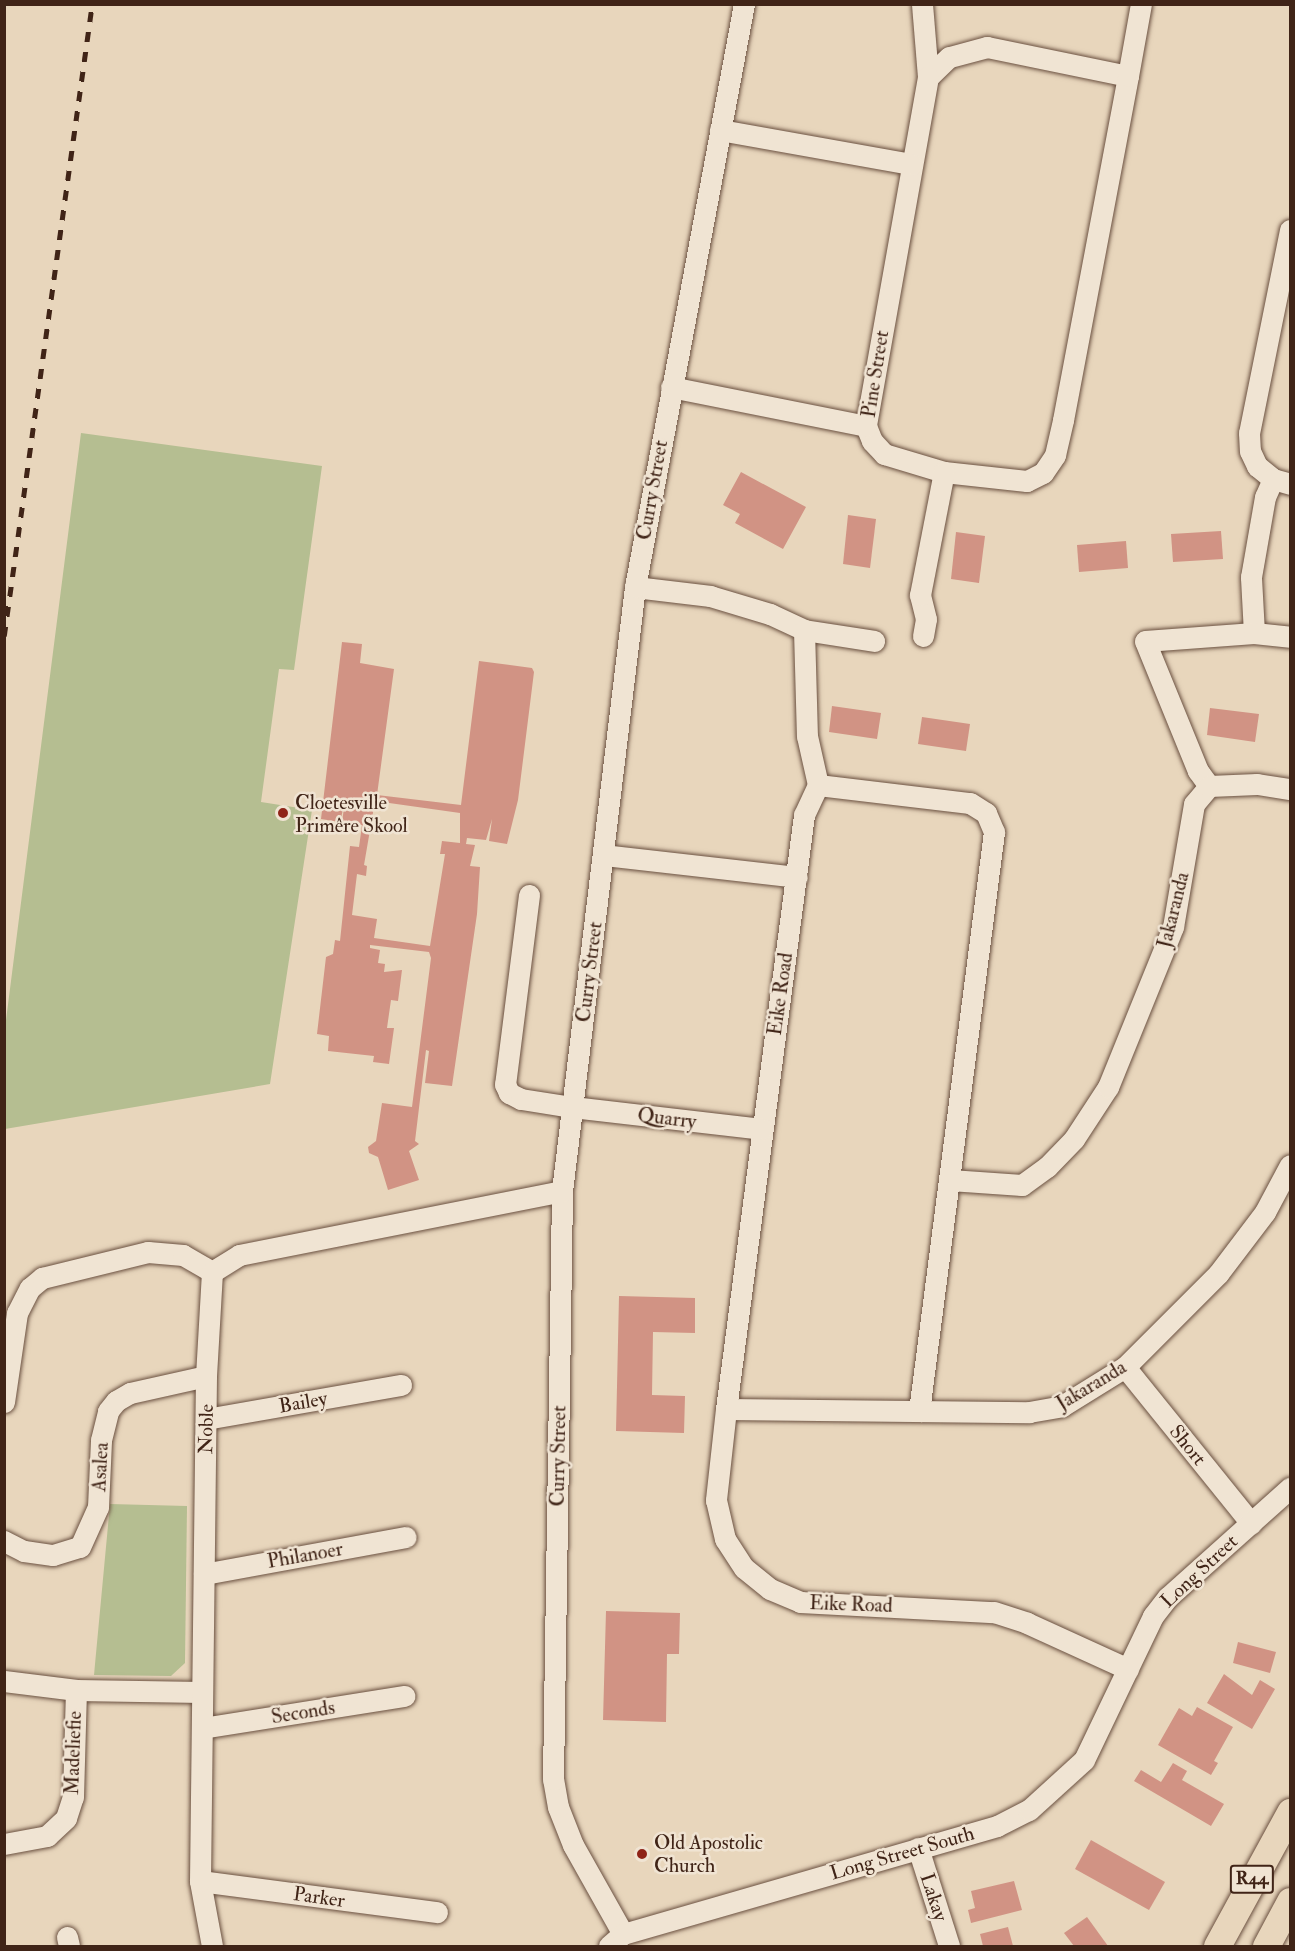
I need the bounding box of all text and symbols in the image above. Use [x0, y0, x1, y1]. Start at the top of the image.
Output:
street label: Pine Street [856, 329, 894, 419]
street label: Curry Street [631, 438, 673, 542]
place label: Cloetesville Primêre Skool [295, 790, 408, 837]
marker: Cloetesville Primêre Skool [276, 806, 290, 820]
street label: Jakaranda [1152, 869, 1194, 951]
street label: Curry Street [571, 920, 607, 1024]
street label: Eike Road [762, 951, 798, 1037]
street label: Quarry [636, 1102, 698, 1134]
street label: Jakaranda [1052, 1355, 1130, 1415]
street label: Bailey [277, 1386, 329, 1418]
street label: Noble [194, 1404, 218, 1454]
street label: Curry Street [545, 1405, 571, 1507]
street label: Short [1164, 1420, 1212, 1470]
street label: Asalea [87, 1442, 113, 1492]
street label: Long Street [1155, 1529, 1243, 1613]
street label: Philanoer [265, 1537, 345, 1573]
street label: Eike Road [809, 1591, 893, 1617]
street label: Seconds [269, 1695, 337, 1729]
street label: Madeliefie [60, 1711, 86, 1795]
street label: Long Street South [827, 1821, 977, 1885]
place label: Old Apostolic Church [654, 1830, 763, 1877]
marker: Old Apostolic Church [635, 1847, 649, 1861]
road number: R44 [1230, 1864, 1274, 1894]
street label: Lakay [915, 1870, 953, 1924]
street label: Parker [292, 1882, 346, 1912]

